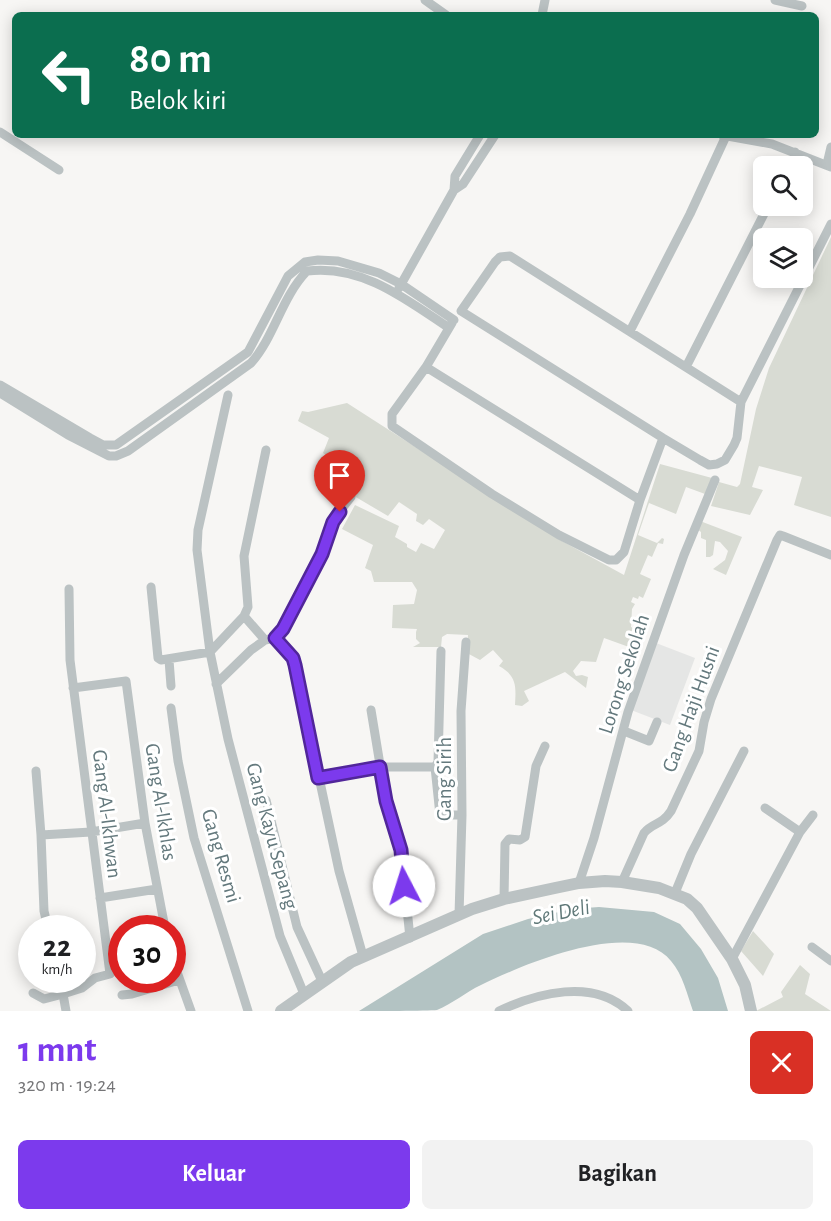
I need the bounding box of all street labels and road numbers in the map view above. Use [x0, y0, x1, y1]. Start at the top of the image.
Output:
street label: Lorong Sekolah [595, 612, 653, 736]
street label: Gang Haji Husni [658, 643, 724, 775]
street label: Gang Sirih [434, 737, 455, 821]
street label: Gang Al-Ikhlas [141, 742, 181, 862]
street label: Gang Al-Ikhwan [89, 749, 125, 879]
street label: Gang Kayu Sepang [242, 761, 302, 912]
street label: Gang Resmi [198, 807, 244, 905]

